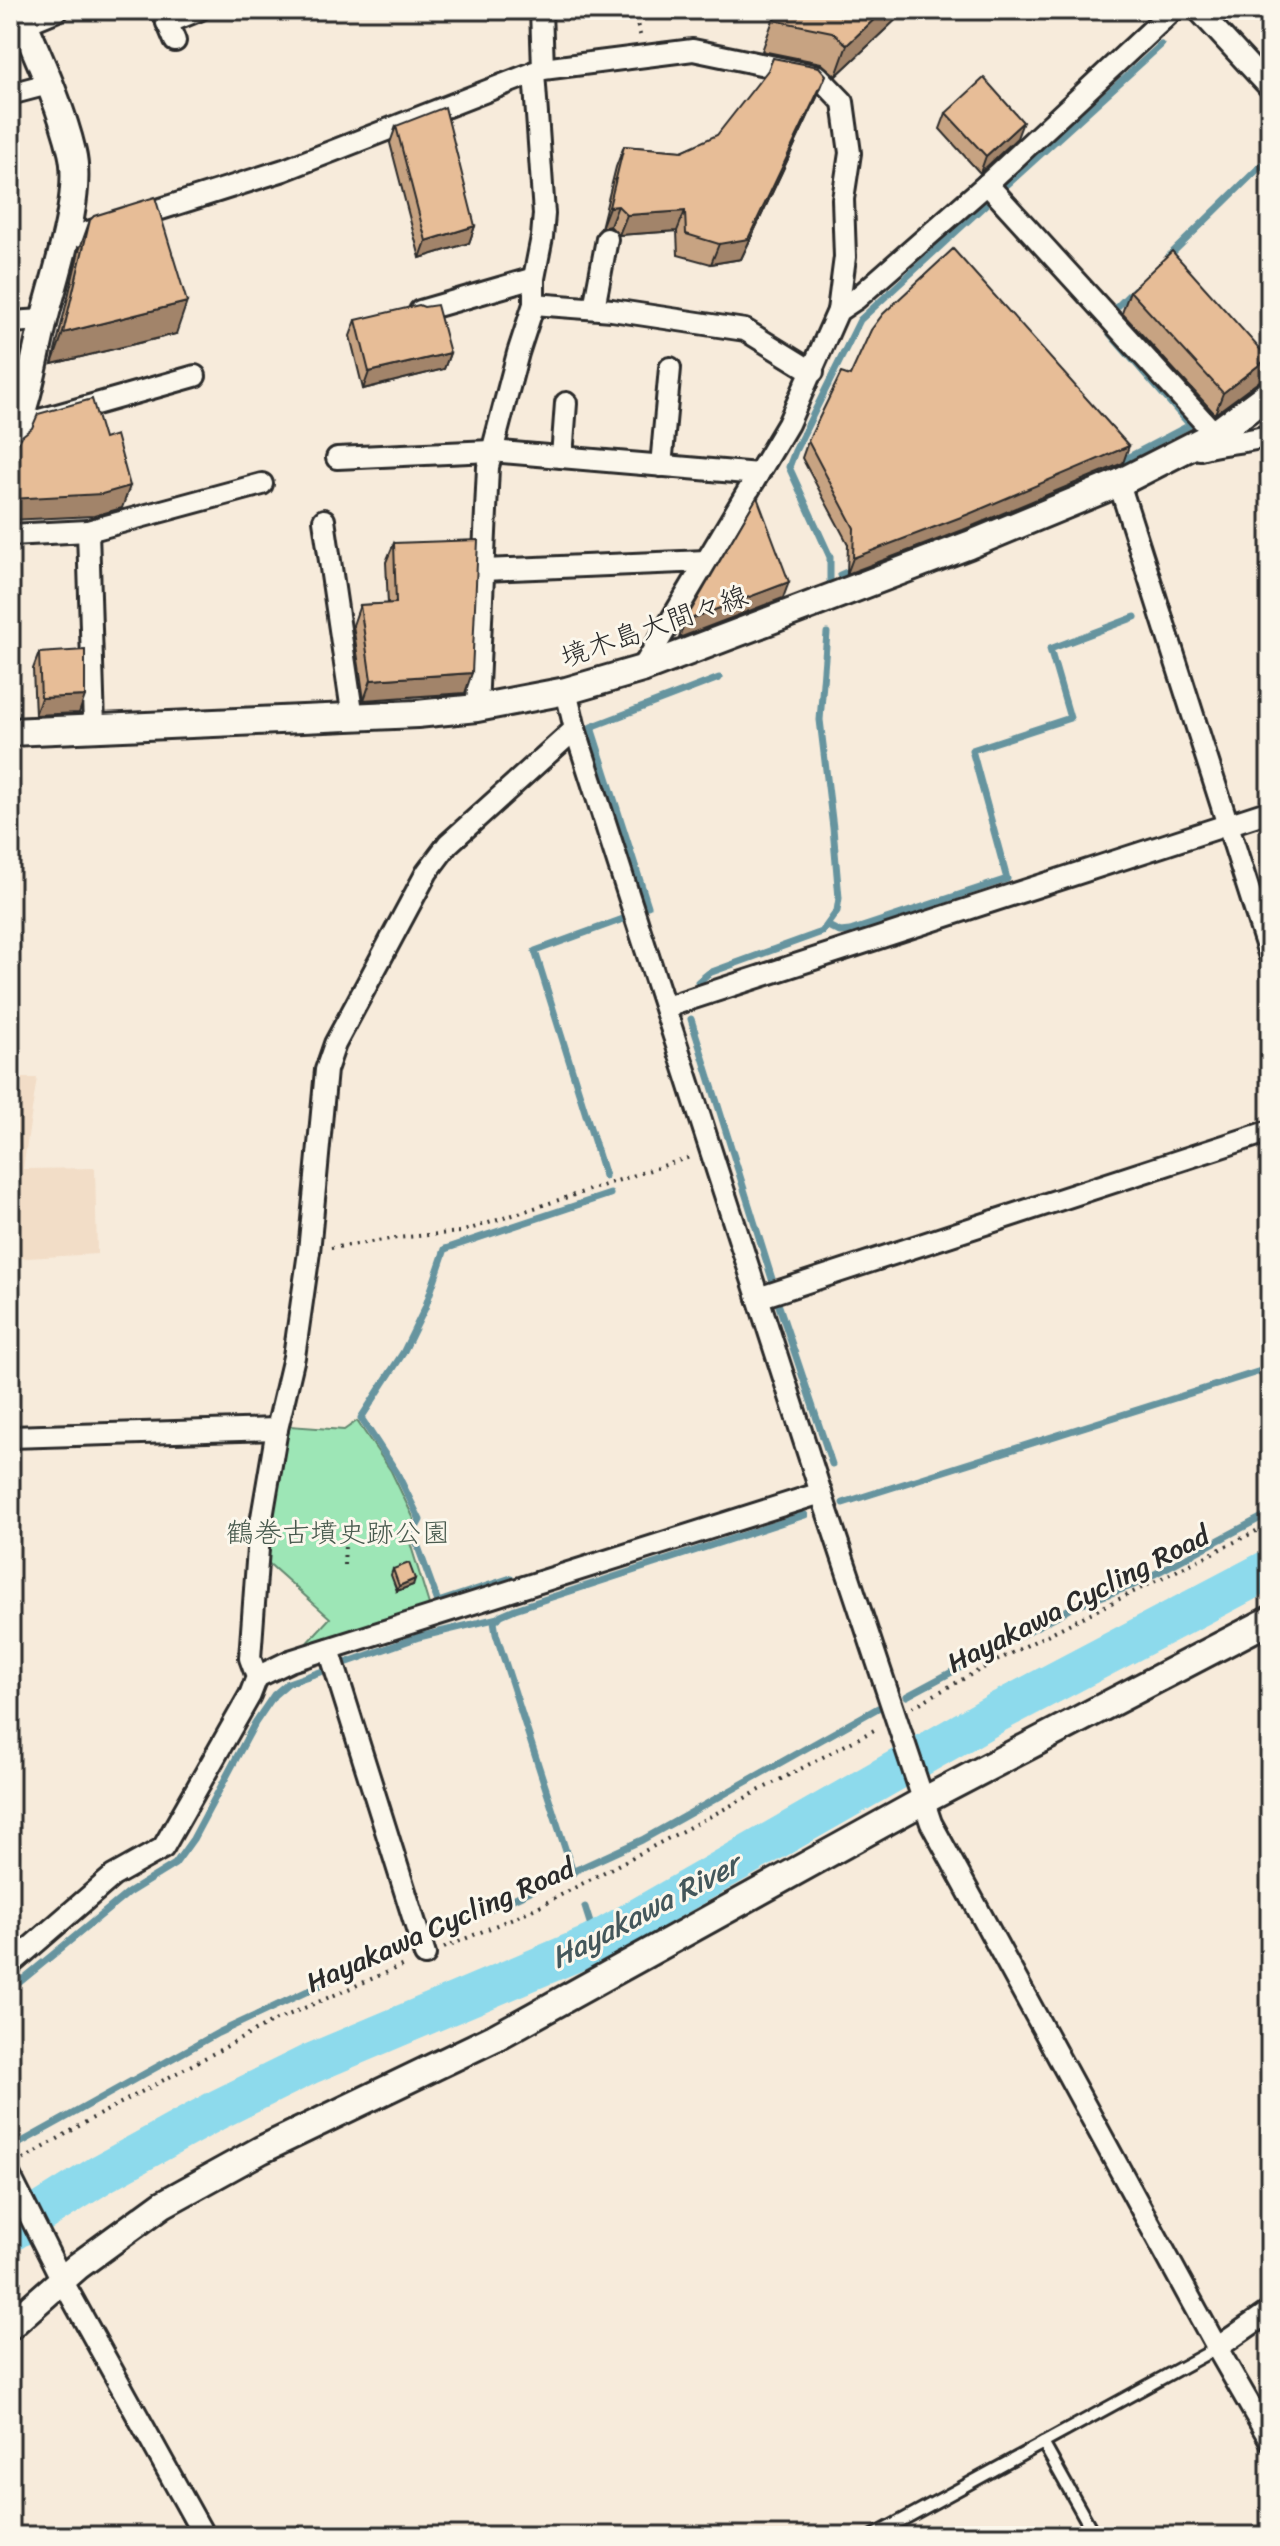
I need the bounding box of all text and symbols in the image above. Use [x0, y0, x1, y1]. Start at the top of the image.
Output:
street label: 境木島大間々線 [553, 571, 755, 681]
park label: 鶴巻古墳史跡公園 [226, 1508, 450, 1557]
street label: Hayakawa Cycling Road [938, 1510, 1220, 1687]
water label: Hayakawa River [540, 1835, 755, 1984]
street label: Hayakawa Cycling Road [298, 1843, 584, 2006]

